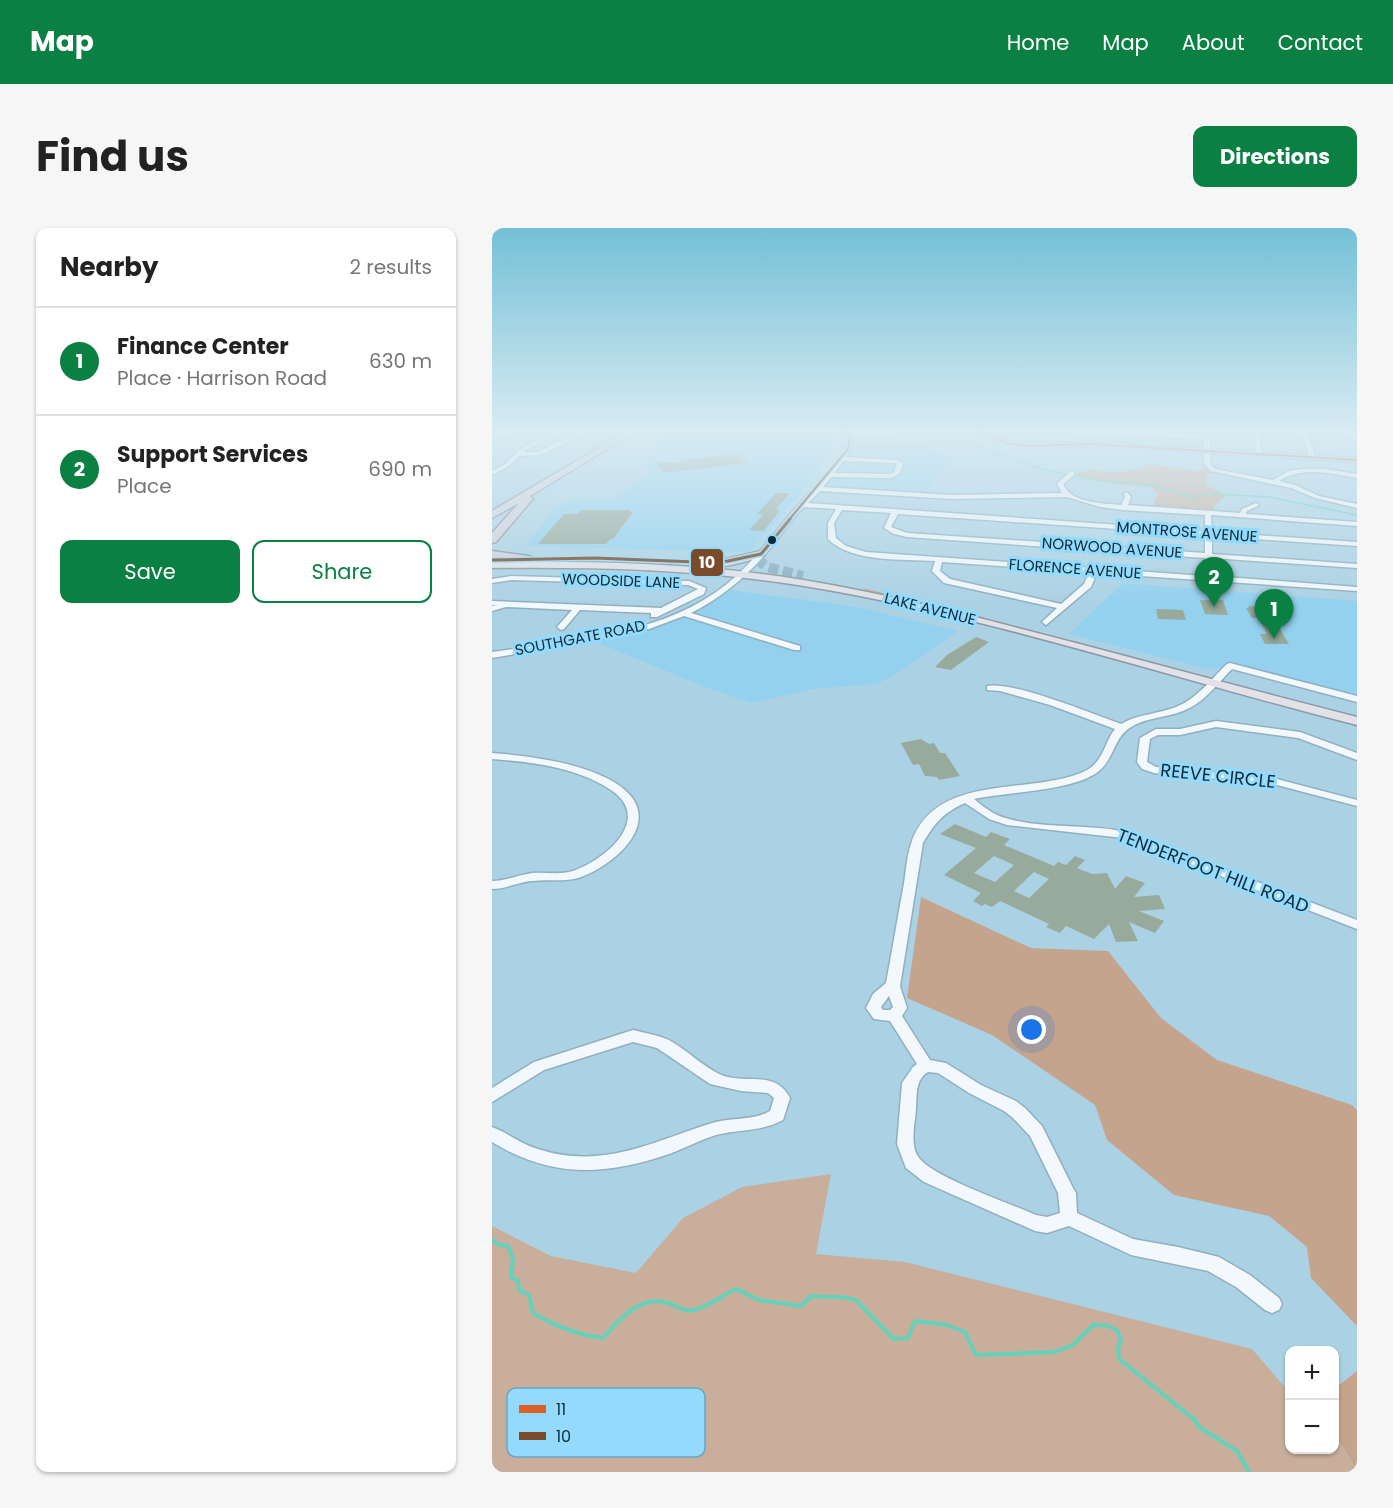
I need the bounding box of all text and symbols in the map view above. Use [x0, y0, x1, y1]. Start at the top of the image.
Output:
text: Map [30, 22, 94, 61]
text: Home [1007, 28, 1069, 57]
text: Map [1102, 28, 1149, 57]
text: About [1182, 28, 1245, 57]
text: Contact [1278, 28, 1363, 57]
button: Directions [1193, 126, 1357, 187]
text: Find us [36, 127, 189, 186]
text: Nearby [60, 249, 158, 285]
text: 2 results [349, 253, 432, 281]
text: Finance Center [117, 331, 289, 362]
text: 1 [76, 347, 83, 375]
text: 630 m [369, 347, 432, 375]
text: Place · Harrison Road [117, 364, 327, 392]
text: Support Services [117, 439, 308, 470]
text: 2 [74, 455, 85, 483]
text: 690 m [368, 455, 432, 483]
text: Place [117, 472, 172, 500]
street label: MONTROSE AVENUE [1116, 516, 1258, 547]
street label: NORWOOD AVENUE [1041, 532, 1183, 563]
unlabelled marker [766, 534, 778, 546]
button: Save [60, 540, 240, 603]
button: Share [252, 540, 432, 603]
line badge: 10 [690, 548, 724, 577]
text: 10 [699, 551, 715, 574]
street label: FLORENCE AVENUE [1008, 553, 1142, 584]
pin: 2 [1194, 558, 1234, 607]
street label: WOODSIDE LANE [561, 568, 681, 593]
street label: LAKE AVENUE [882, 587, 978, 630]
pin: 1 [1254, 590, 1294, 639]
street label: SOUTHGATE ROAD [513, 615, 647, 660]
street label: REEVE CIRCLE [1159, 757, 1277, 794]
street label: TENDERFOOT HILL ROAD [1114, 822, 1313, 919]
your location [1017, 1015, 1046, 1044]
map controls [1285, 1346, 1339, 1454]
button: + [1285, 1346, 1339, 1400]
legend [507, 1388, 705, 1457]
text: 11 [556, 1398, 566, 1421]
button: − [1285, 1400, 1339, 1454]
text: 10 [556, 1425, 571, 1448]

